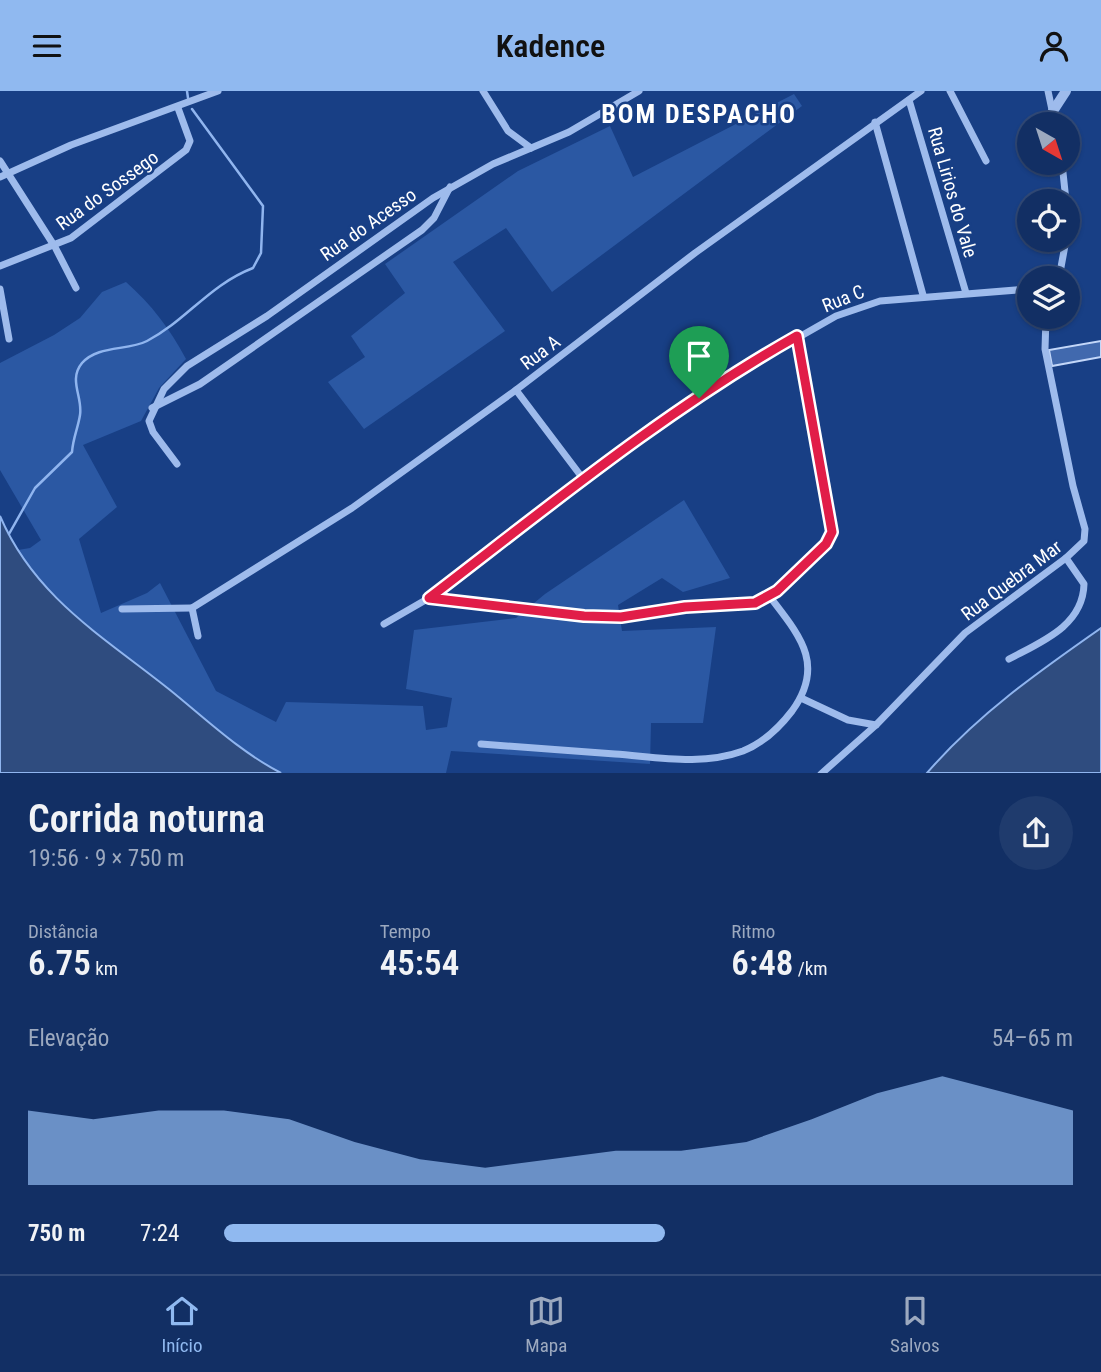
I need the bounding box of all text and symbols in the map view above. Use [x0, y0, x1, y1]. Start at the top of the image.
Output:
icon: menu [28, 27, 66, 65]
text: Kadence [496, 27, 605, 65]
icon: person [1035, 27, 1073, 65]
district label: BOM DESPACHO [601, 99, 797, 129]
north arrow [1017, 112, 1080, 175]
map controls [1017, 112, 1080, 329]
street label: Rua Lirios do Vale [923, 124, 982, 260]
street label: Rua do Sossego [52, 146, 163, 235]
street label: Rua do Acesso [316, 183, 421, 266]
button: locate [1017, 189, 1080, 252]
button: layers [1017, 266, 1080, 329]
street label: Rua C [819, 280, 868, 317]
pin [669, 326, 729, 398]
street label: Rua A [516, 330, 565, 375]
icon: arrive [680, 337, 718, 375]
street label: Rua Quebra Mar [957, 535, 1066, 626]
button: share [999, 796, 1073, 870]
text: Corrida noturna [28, 797, 265, 841]
text: 19:56 · 9 × 750 m [28, 845, 184, 872]
text: Distância [28, 920, 98, 943]
text: Tempo [380, 920, 431, 943]
text: Ritmo [731, 920, 775, 943]
text: 6.75 [28, 943, 91, 984]
text: 45:54 [380, 943, 459, 984]
text: 6:48 [731, 943, 793, 984]
text: km [91, 957, 118, 980]
text: /km [793, 957, 828, 980]
text: Elevação [28, 1025, 109, 1052]
text: 54–65 m [992, 1025, 1073, 1052]
text: 750 m [28, 1220, 85, 1247]
text: 7:24 [140, 1220, 179, 1247]
tab: Início [161, 1292, 203, 1357]
tab: Mapa [525, 1292, 567, 1357]
tab: Salvos [890, 1292, 940, 1357]

